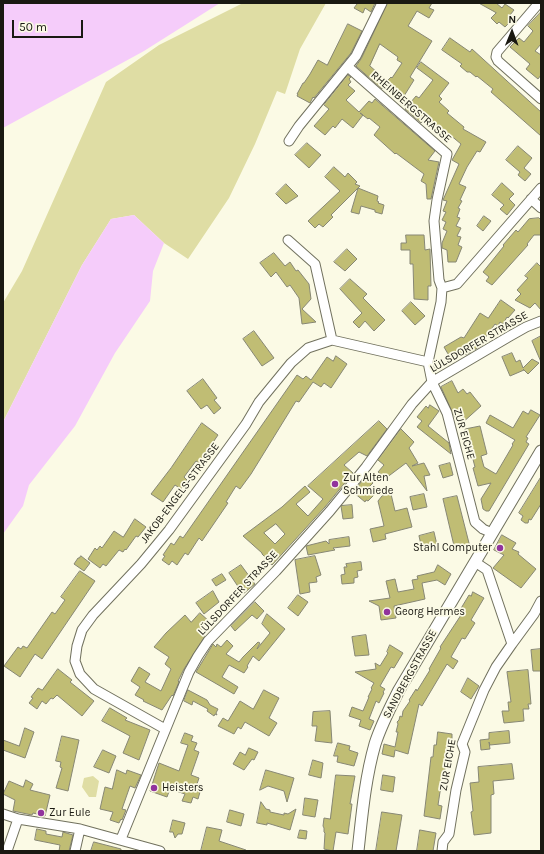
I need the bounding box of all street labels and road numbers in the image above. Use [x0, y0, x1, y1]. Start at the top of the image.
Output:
street label: RHEINBERGSTRASSE [368, 68, 454, 146]
street label: LÜLSDORFER STRASSE [428, 308, 530, 376]
street label: ZUR EICHE [450, 407, 478, 461]
street label: JAKOB-ENGELS-STRASSE [138, 440, 222, 546]
street label: LÜLSDORFER STRASSE [195, 548, 281, 638]
street label: SANDBERGSTRASSE [380, 627, 440, 721]
street label: ZUR EICHE [437, 738, 459, 792]

